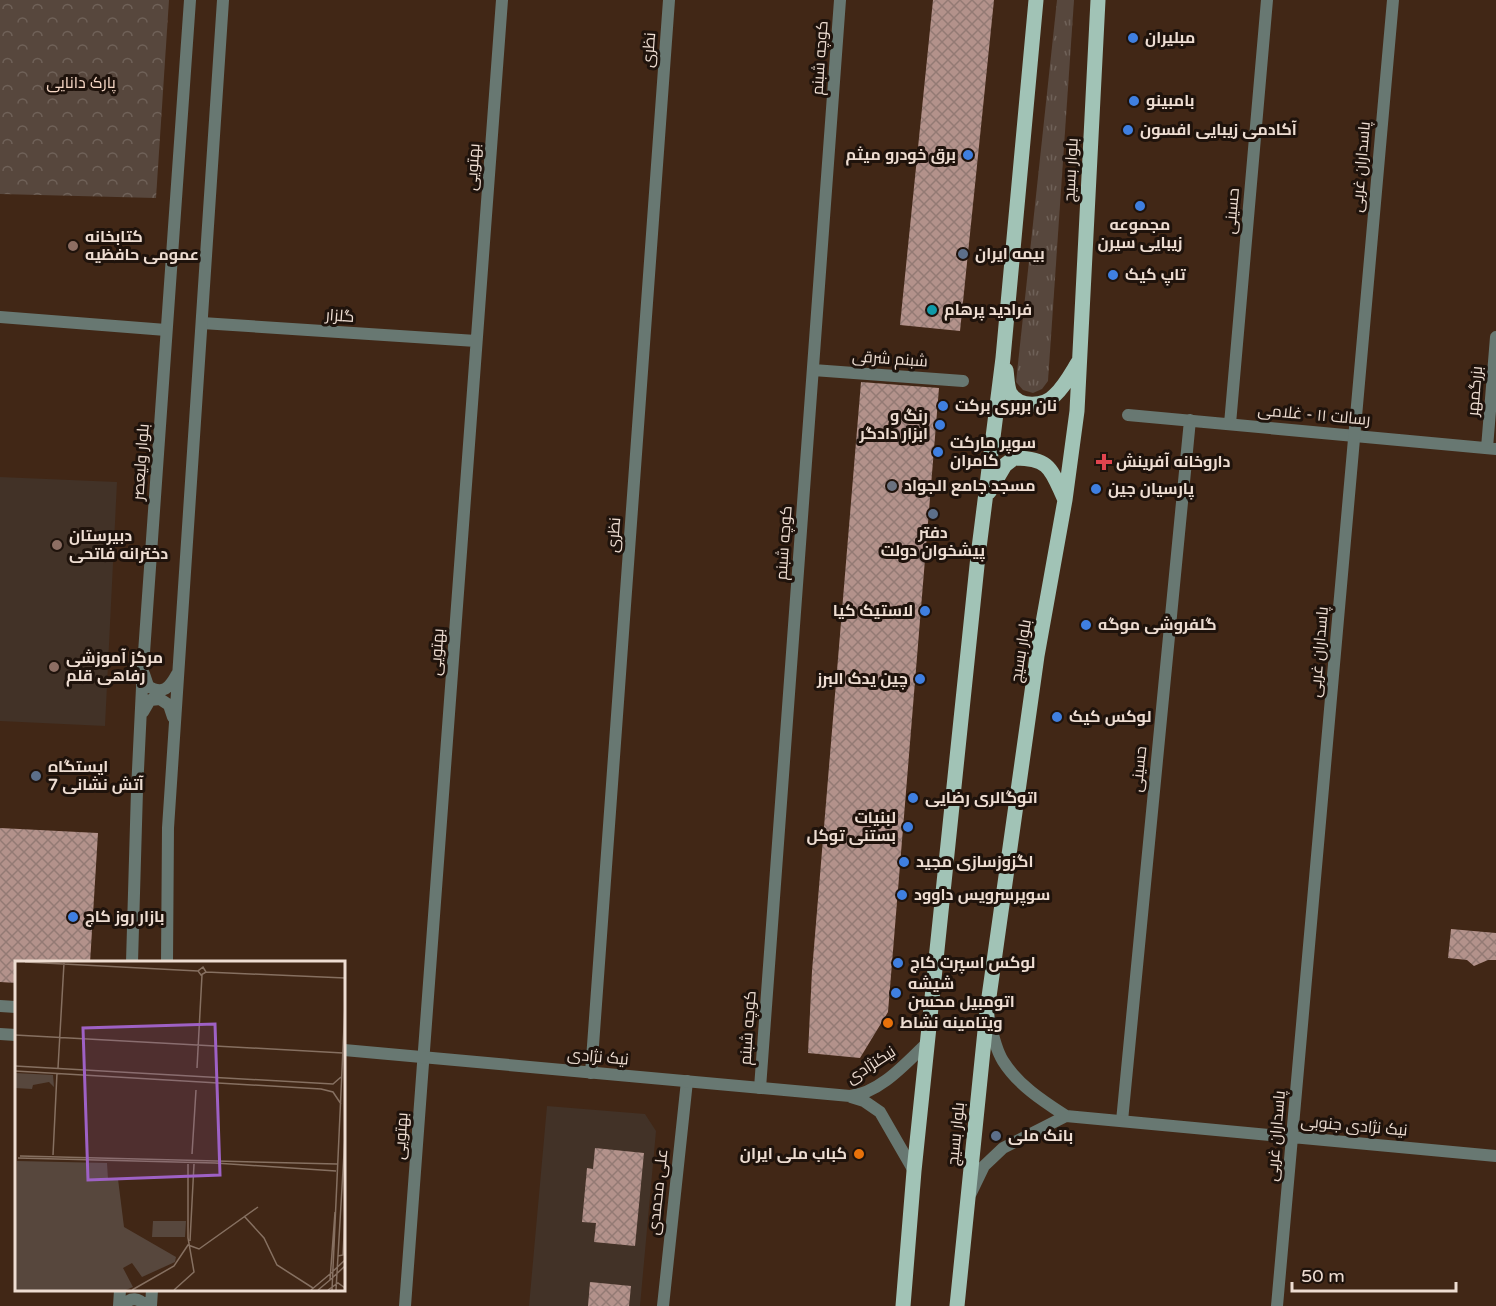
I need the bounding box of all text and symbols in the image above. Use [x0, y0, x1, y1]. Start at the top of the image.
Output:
street label: کوچه شبنم [807, 20, 834, 96]
place label: مبلیران [1145, 28, 1195, 48]
marker: مبلیران [1126, 31, 1140, 45]
street label: نظری [638, 32, 660, 68]
park label: پارک دانایی [46, 73, 116, 94]
place label: بامبینو [1146, 91, 1195, 111]
marker: بامبینو [1127, 94, 1141, 108]
place label: آکادمی زیبایی افسون [1140, 120, 1297, 140]
street label: پاسداران غربی [1347, 120, 1376, 213]
marker: آکادمی زیبایی افسون [1121, 123, 1135, 137]
street label: بلوار بسیج [1059, 138, 1084, 202]
street label: بهتویی [461, 143, 485, 191]
place label: برق خودرو میثم [846, 145, 956, 166]
marker: برق خودرو میثم [961, 148, 975, 162]
street label: حسینی [1220, 187, 1244, 235]
marker: مجموعه زیبایی سیرن [1133, 199, 1147, 213]
place label: مجموعه زیبایی سیرن [1097, 215, 1183, 253]
place label: کتابخانه عمومی حافظیه [85, 227, 199, 265]
marker: کتابخانه عمومی حافظیه [66, 239, 80, 253]
place label: بیمه ایران [975, 244, 1045, 264]
marker: بیمه ایران [956, 247, 970, 261]
place label: تاپ کیک [1125, 265, 1187, 286]
marker: تاپ کیک [1106, 268, 1120, 282]
place label: فرادید پرهام [944, 300, 1032, 321]
marker: فرادید پرهام [925, 303, 939, 317]
street label: گلزار [324, 305, 355, 327]
street label: شبنم شرقی [851, 346, 928, 373]
street label: بزرگمهر [1463, 365, 1487, 418]
place label: نان بربری برکت [955, 396, 1057, 416]
marker: نان بربری برکت [936, 399, 950, 413]
street label: رسالت ۱۱ - غلامی [1257, 400, 1371, 430]
place label: رنگ و ابزار دادگر [859, 406, 928, 444]
marker: رنگ و ابزار دادگر [933, 418, 947, 432]
street label: بلوار ولیعصر [128, 423, 154, 502]
place label: سوپر مارکت کامران [950, 433, 1036, 471]
marker: سوپر مارکت کامران [931, 445, 945, 459]
place label: داروخانه آفرینش [1116, 452, 1231, 472]
marker: داروخانه آفرینش [1097, 455, 1111, 469]
place label: مسجد جامع الجواد [904, 476, 1036, 496]
marker: مسجد جامع الجواد [885, 479, 899, 493]
place label: پارسیان جین [1108, 479, 1194, 500]
marker: پارسیان جین [1089, 482, 1103, 496]
street label: کوچه شبنم [771, 505, 798, 581]
marker: دفتر پیشخوان دولت [926, 507, 940, 521]
street label: نظری [603, 517, 625, 553]
place label: دفتر پیشخوان دولت [881, 523, 985, 562]
place label: دبیرستان دخترانه فاتحی [69, 526, 168, 564]
marker: دبیرستان دخترانه فاتحی [50, 538, 64, 552]
place label: لاستیک کیا [833, 601, 913, 621]
marker: لاستیک کیا [918, 604, 932, 618]
street label: پاسداران غربی [1305, 605, 1334, 698]
place label: گلفروشی موگه [1098, 615, 1217, 635]
street label: بلوار بسیج [1006, 618, 1037, 684]
marker: گلفروشی موگه [1079, 618, 1093, 632]
street label: بهتویی [425, 628, 449, 676]
place label: مرکز آموزشی رفاهی قلم [66, 648, 163, 687]
marker: مرکز آموزشی رفاهی قلم [47, 660, 61, 674]
place label: چین یدک البرز [816, 669, 908, 690]
marker: چین یدک البرز [913, 672, 927, 686]
place label: لوکس کیک [1069, 707, 1152, 727]
marker: لوکس کیک [1050, 710, 1064, 724]
street label: حسینی [1127, 745, 1151, 793]
place label: ایستگاه آتش نشانی 7 [48, 757, 144, 795]
marker: ایستگاه آتش نشانی 7 [29, 769, 43, 783]
place label: اتوگالری رضایی [925, 788, 1038, 808]
marker: اتوگالری رضایی [906, 791, 920, 805]
place label: لبنیات بستنی توکل [807, 808, 896, 846]
marker: لبنیات بستنی توکل [901, 820, 915, 834]
place label: اگزوزسازی مجید [916, 852, 1033, 872]
marker: اگزوزسازی مجید [897, 855, 911, 869]
place label: سوپرسرویس داوود [914, 885, 1050, 906]
marker: سوپرسرویس داوود [895, 888, 909, 902]
place label: بازار روز کاج [85, 907, 164, 927]
marker: بازار روز کاج [66, 910, 80, 924]
place label: لوکس اسپرت کاج [910, 953, 1035, 974]
marker: لوکس اسپرت کاج [891, 956, 905, 970]
inset map [15, 961, 345, 1291]
place label: شیشه اتومبیل محسن [908, 974, 1015, 1012]
marker: شیشه اتومبیل محسن [889, 986, 903, 1000]
street label: کوچه شبنم [735, 990, 762, 1066]
place label: ویتامینه نشاط [900, 1013, 1002, 1033]
marker: ویتامینه نشاط [881, 1016, 895, 1030]
street label: نیکنژادی [842, 1042, 900, 1088]
street label: نیک نژادی [566, 1044, 630, 1070]
street label: پاسداران غربی [1262, 1089, 1291, 1182]
street label: بلوار بسیج [943, 1101, 970, 1167]
street label: نیک نژادی جنوبی [1300, 1111, 1408, 1141]
street label: بهتویی [389, 1112, 413, 1160]
place label: بانک ملی [1008, 1126, 1073, 1146]
marker: بانک ملی [989, 1129, 1003, 1143]
place label: کباب ملی ایران [740, 1144, 847, 1164]
marker: کباب ملی ایران [852, 1147, 866, 1161]
street label: علی محمدی [644, 1148, 672, 1236]
scale bar [1292, 1255, 1456, 1293]
text: 50 m [1301, 1265, 1345, 1287]

